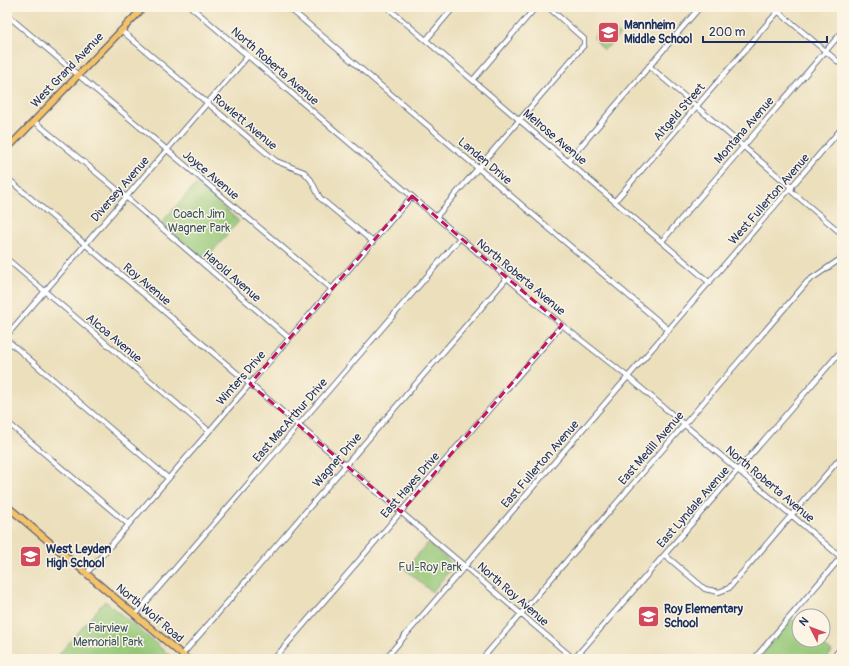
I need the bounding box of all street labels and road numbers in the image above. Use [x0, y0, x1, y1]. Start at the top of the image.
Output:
street label: North Roberta Avenue [228, 24, 322, 109]
street label: West Grand Avenue [28, 30, 107, 111]
street label: Altgeld Street [650, 80, 709, 144]
street label: Rowlett Avenue [209, 91, 280, 154]
street label: Montana Avenue [711, 94, 777, 167]
street label: Melrose Avenue [520, 106, 590, 168]
street label: Landen Drive [455, 135, 515, 188]
street label: Joyce Avenue [179, 148, 242, 203]
street label: West Fullerton Avenue [726, 151, 813, 248]
street label: Diversey Avenue [88, 154, 153, 225]
street label: North Roberta Avenue [473, 236, 568, 319]
street label: Harold Avenue [200, 247, 264, 306]
street label: Roy Avenue [120, 260, 174, 309]
street label: Alcoa Avenue [83, 311, 145, 366]
street label: Winters Drive [214, 348, 269, 409]
street label: East MacArthur Drive [250, 375, 331, 465]
street label: East Medill Avenue [615, 408, 687, 488]
street label: East Fullerton Avenue [498, 417, 583, 511]
street label: Wagner Drive [310, 430, 365, 491]
street label: North Roberta Avenue [722, 443, 817, 526]
street label: East Hayes Drive [378, 449, 443, 521]
street label: East Lyndale Avenue [654, 463, 733, 551]
street label: North Roy Avenue [474, 559, 552, 630]
street label: North Wolf Road [113, 581, 187, 646]

